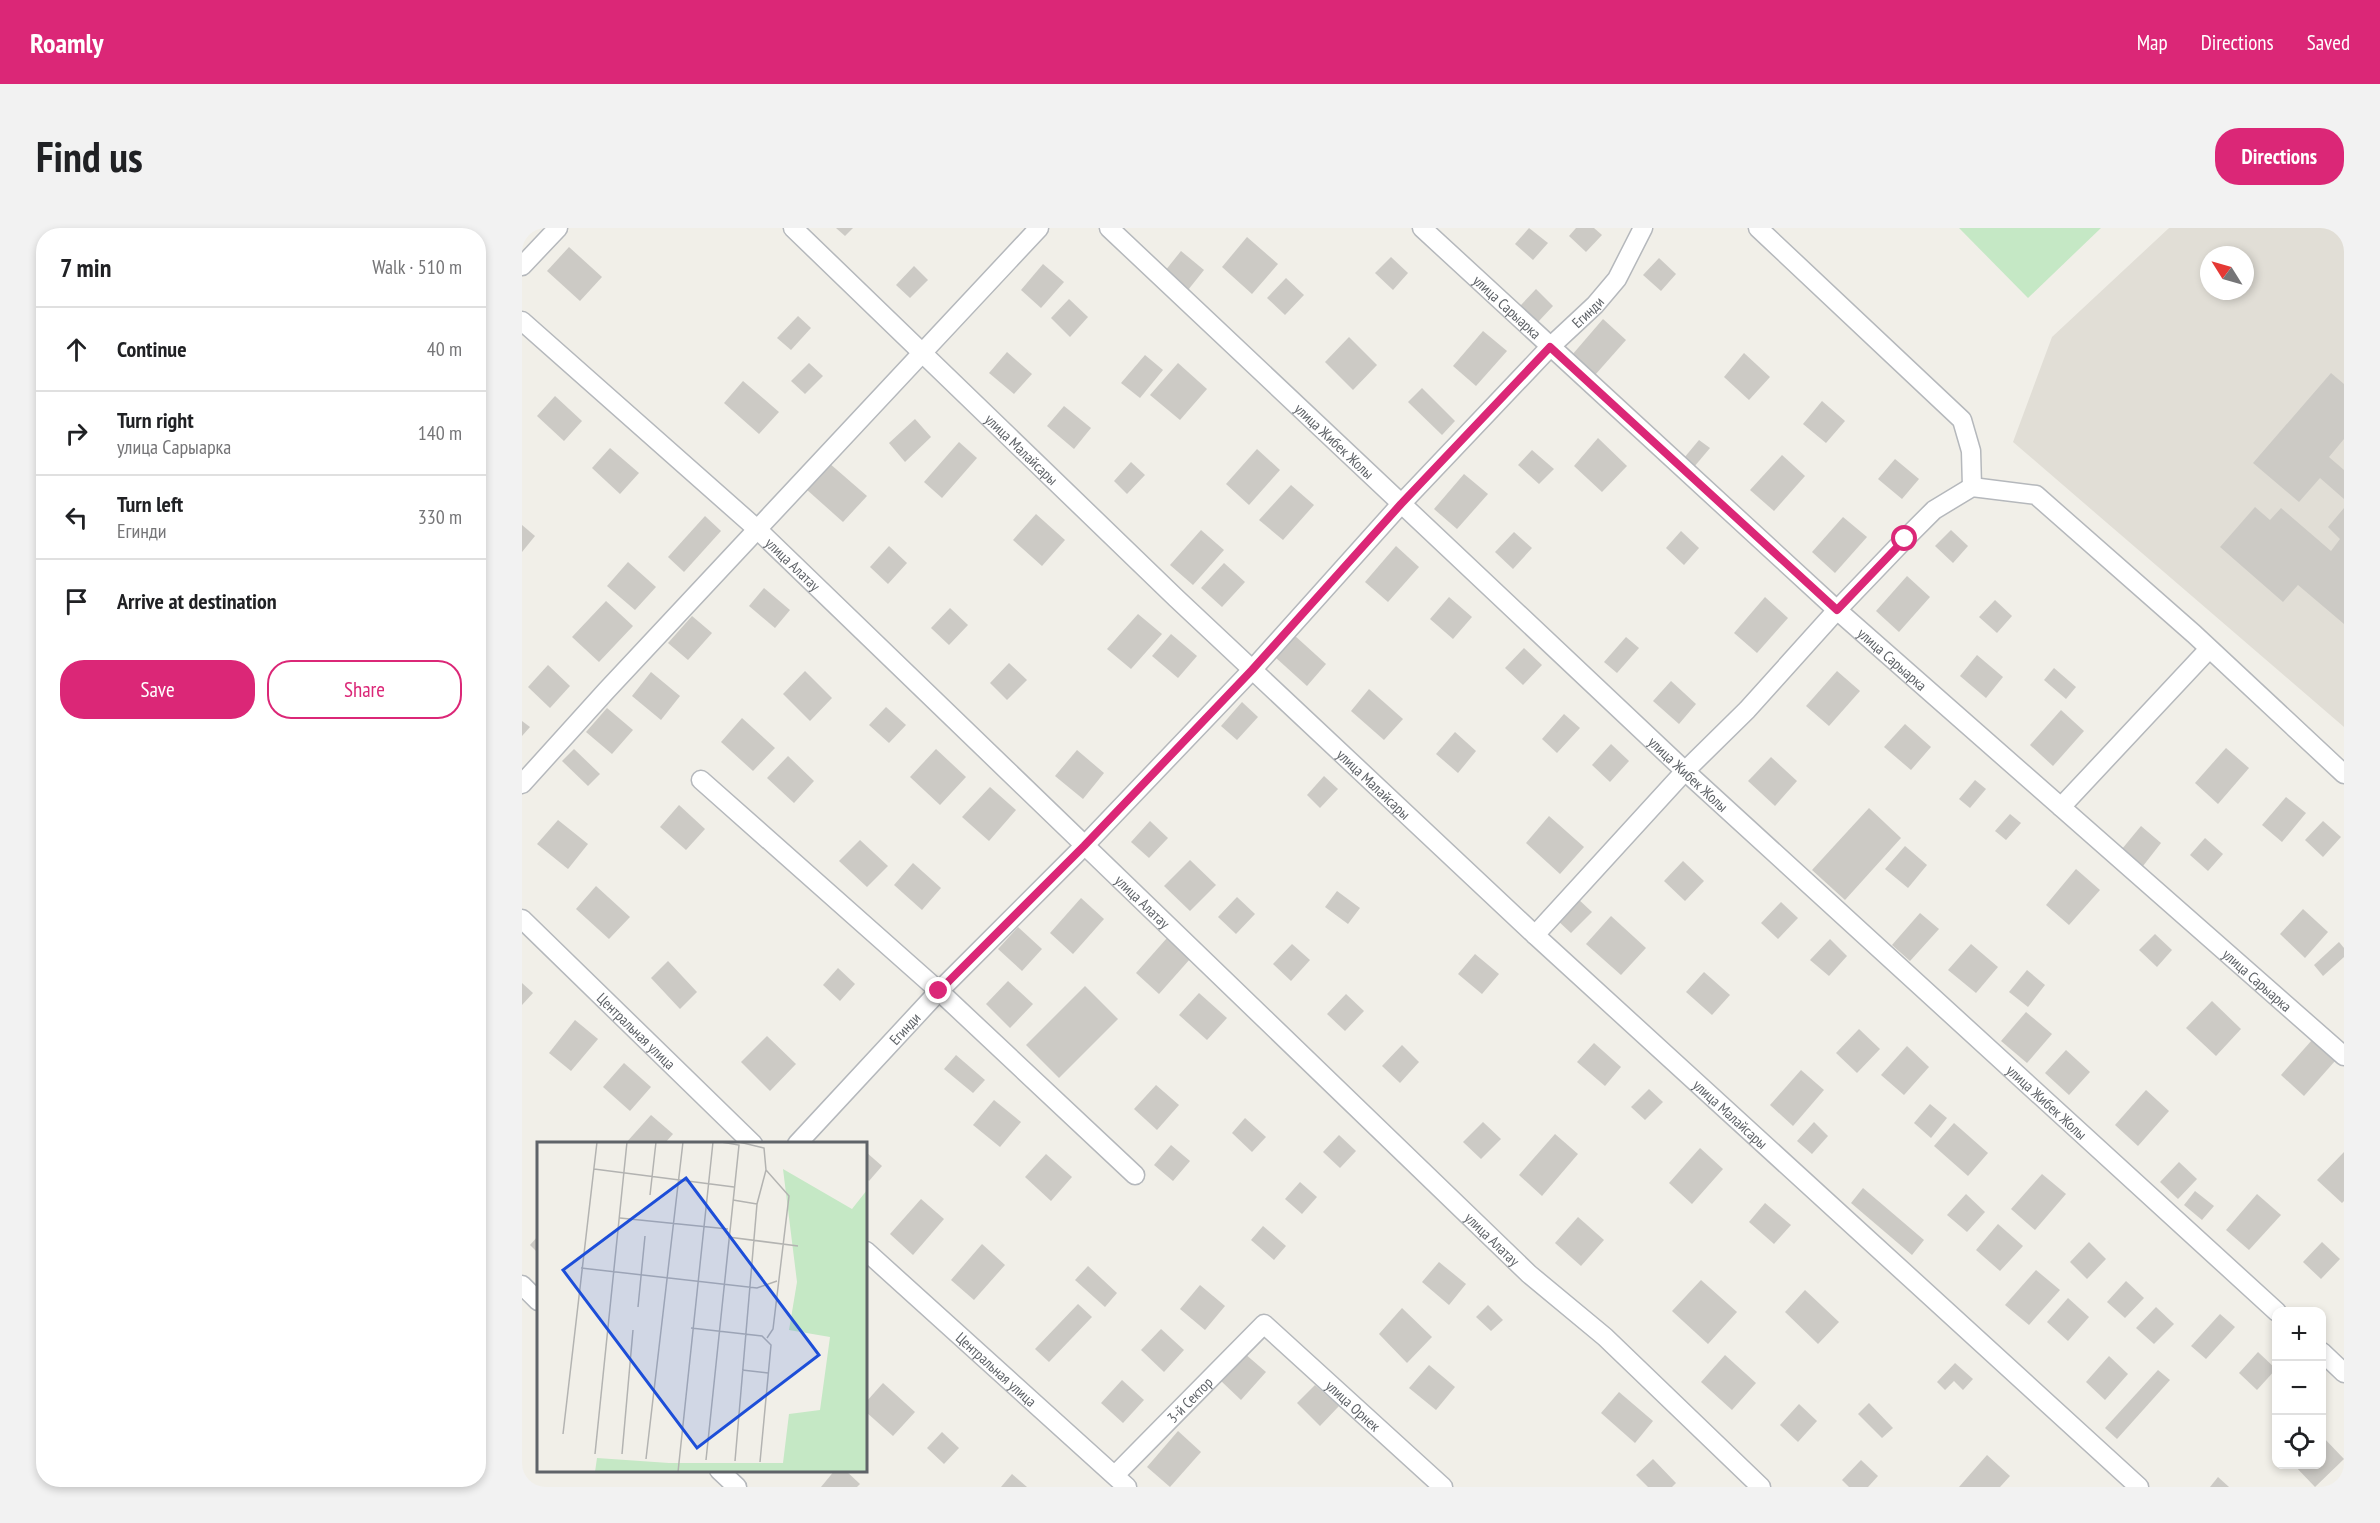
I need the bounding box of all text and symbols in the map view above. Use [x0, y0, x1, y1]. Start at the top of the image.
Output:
text: Roamly [30, 24, 104, 61]
text: Map [2137, 29, 2168, 56]
text: Directions [2201, 29, 2274, 56]
text: Saved [2307, 29, 2350, 56]
button: Directions [2215, 128, 2344, 185]
text: Find us [36, 129, 143, 184]
north arrow [2200, 246, 2254, 300]
text: 7 min [60, 251, 111, 284]
text: Walk · 510 m [372, 254, 462, 280]
street label: улица Сарыарка [1469, 270, 1545, 343]
street label: Егинди [1567, 292, 1608, 332]
icon: ahead [60, 333, 93, 366]
text: Continue [117, 335, 187, 363]
text: 40 m [427, 336, 462, 362]
street label: улица Жибек Жолы [1291, 399, 1378, 483]
text: Turn right [117, 406, 194, 434]
street label: улица Малайсары [981, 409, 1062, 489]
icon: right [60, 417, 93, 450]
text: 140 m [418, 420, 462, 446]
text: улица Сарыарка [117, 434, 231, 460]
text: Turn left [117, 490, 183, 518]
icon: left [60, 501, 93, 534]
text: 330 m [418, 504, 462, 530]
text: Егинди [117, 518, 167, 544]
route start [1891, 525, 1917, 551]
street label: улица Алатау [762, 533, 825, 595]
icon: arrive [60, 585, 93, 618]
text: Arrive at destination [117, 587, 277, 615]
street label: улица Сарыарка [1854, 623, 1931, 694]
button: Save [60, 660, 255, 719]
button: Share [267, 660, 462, 719]
street label: улица Жибек Жолы [1645, 732, 1732, 815]
street label: улица Малайсары [1333, 745, 1415, 823]
street label: улица Алатау [1111, 870, 1175, 932]
street label: улица Сарыарка [2219, 944, 2296, 1015]
route end [925, 977, 951, 1003]
street label: Центральная улица [593, 988, 680, 1073]
street label: Егинди [885, 1008, 924, 1048]
street label: улица Жибек Жолы [2003, 1060, 2091, 1143]
street label: улица Малайсары [1689, 1075, 1772, 1153]
inset map [537, 1142, 867, 1472]
street label: улица Алатау [1461, 1208, 1524, 1270]
map controls [2272, 1307, 2326, 1469]
button: + [2272, 1307, 2326, 1361]
street label: Центральная улица [952, 1328, 1041, 1410]
button: − [2272, 1361, 2326, 1415]
street label: 3-й Сектор [1163, 1373, 1216, 1427]
street label: улица Орнек [1322, 1376, 1385, 1435]
button: locate [2272, 1415, 2326, 1469]

